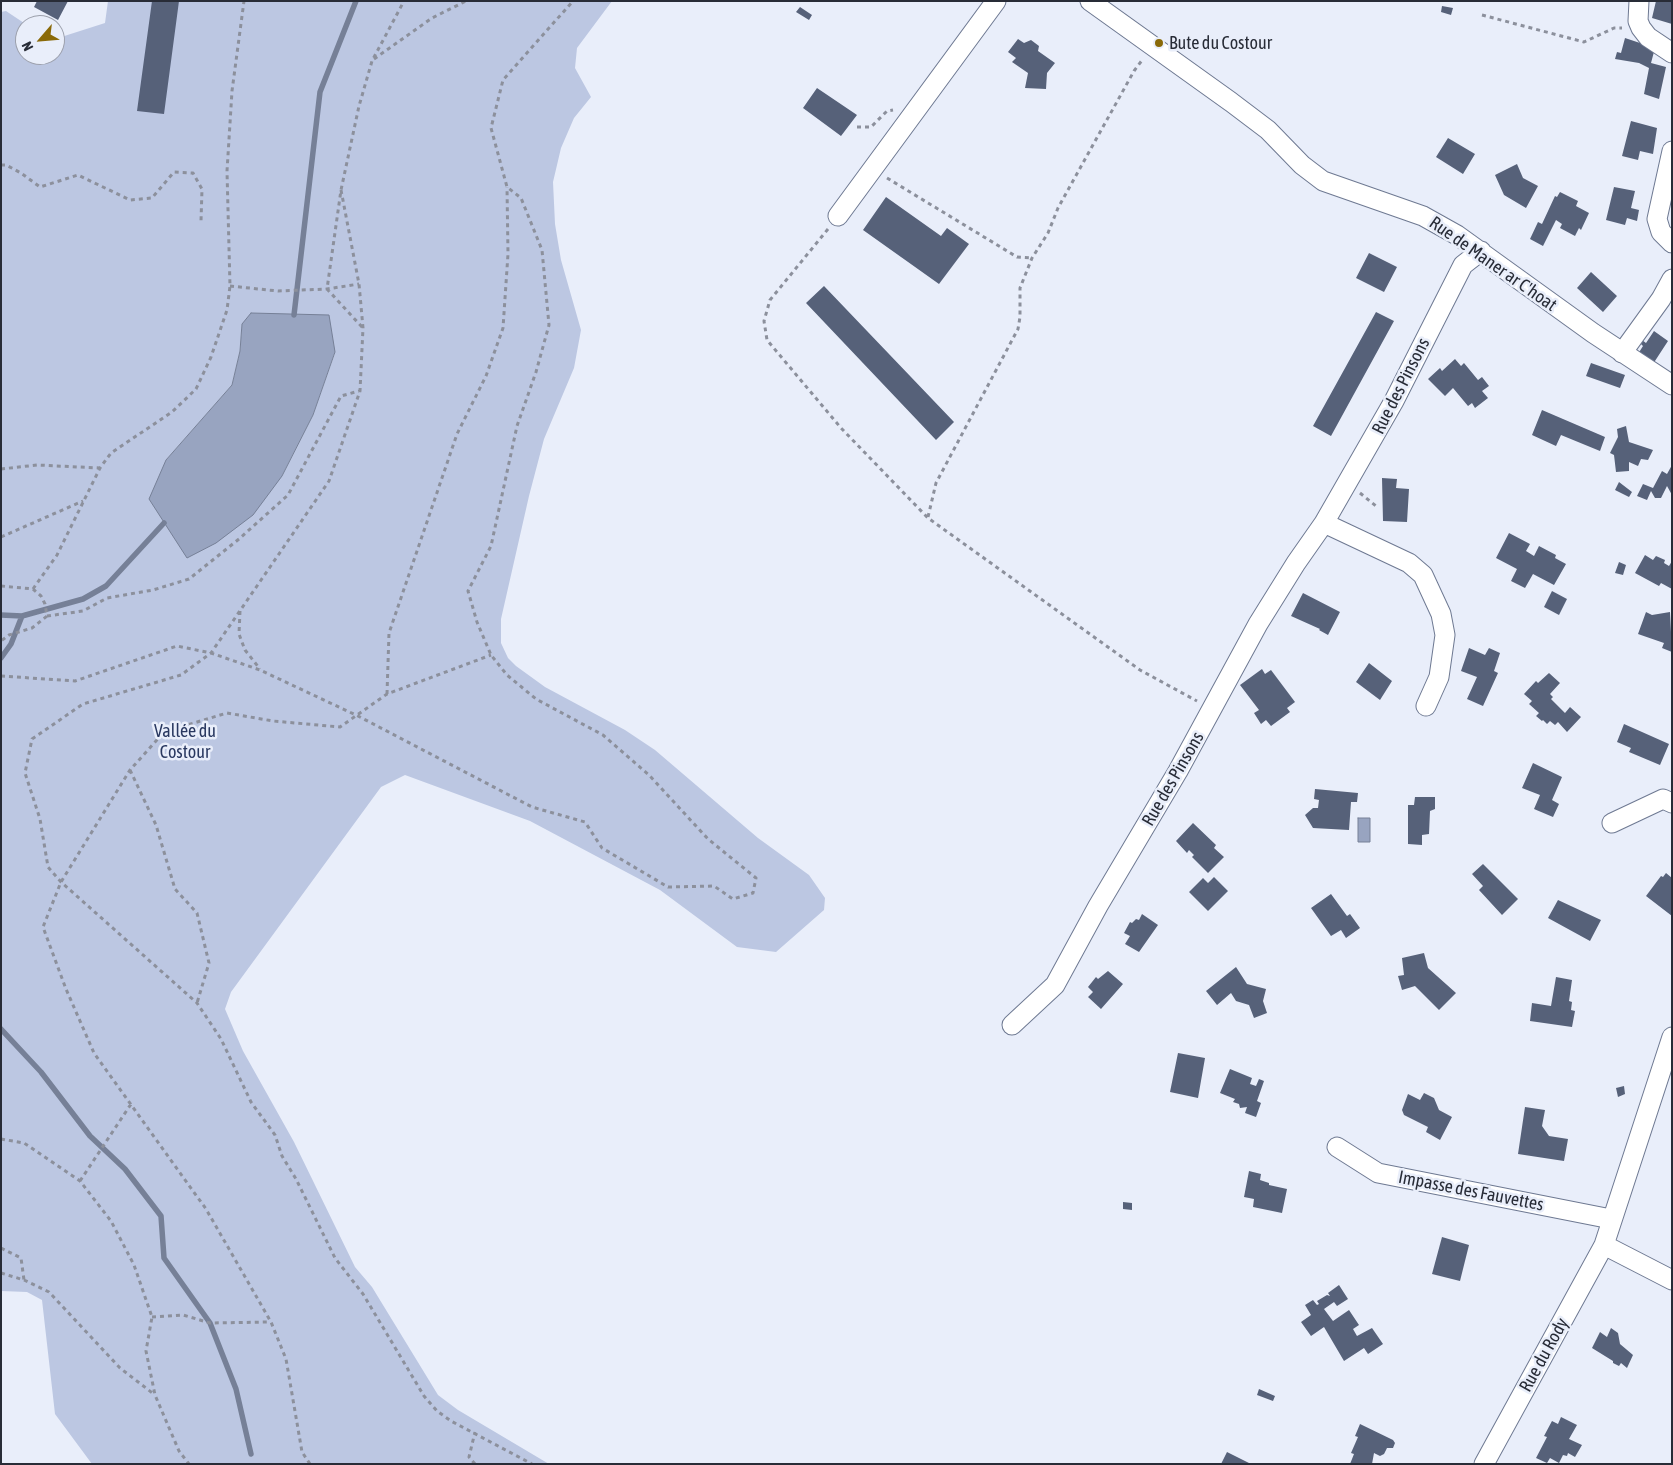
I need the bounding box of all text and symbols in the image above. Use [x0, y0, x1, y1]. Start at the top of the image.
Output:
north arrow [15, 15, 65, 65]
place label: Bute du Costour [1169, 32, 1272, 54]
marker: Bute du Costour [1153, 37, 1165, 49]
text: N [19, 39, 37, 54]
street label: Rue de Maner ar C'hoat [1425, 212, 1561, 316]
street label: Rue des Pinsons [1368, 334, 1434, 438]
park label: Vallée du Costour [154, 720, 216, 762]
street label: Rue des Pinsons [1137, 728, 1209, 830]
street label: Impasse des Fauvettes [1397, 1166, 1545, 1216]
street label: Rue du Rody [1515, 1314, 1573, 1396]

